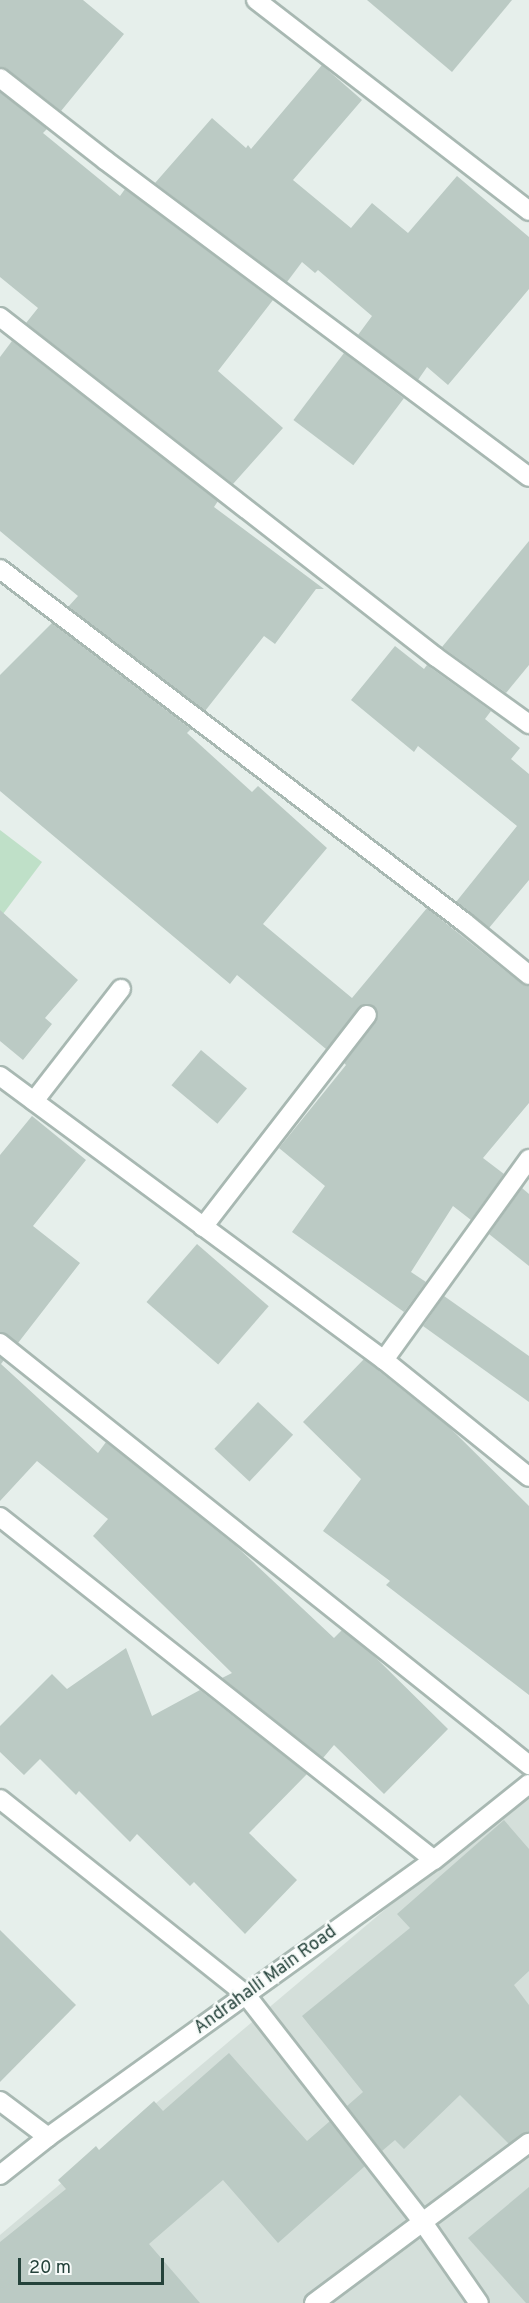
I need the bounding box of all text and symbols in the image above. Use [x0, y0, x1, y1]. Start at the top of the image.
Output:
street label: Andrahalli Main Road [191, 1922, 341, 2040]
scale bar [21, 2246, 166, 2284]
text: 20 m [29, 2257, 71, 2280]

